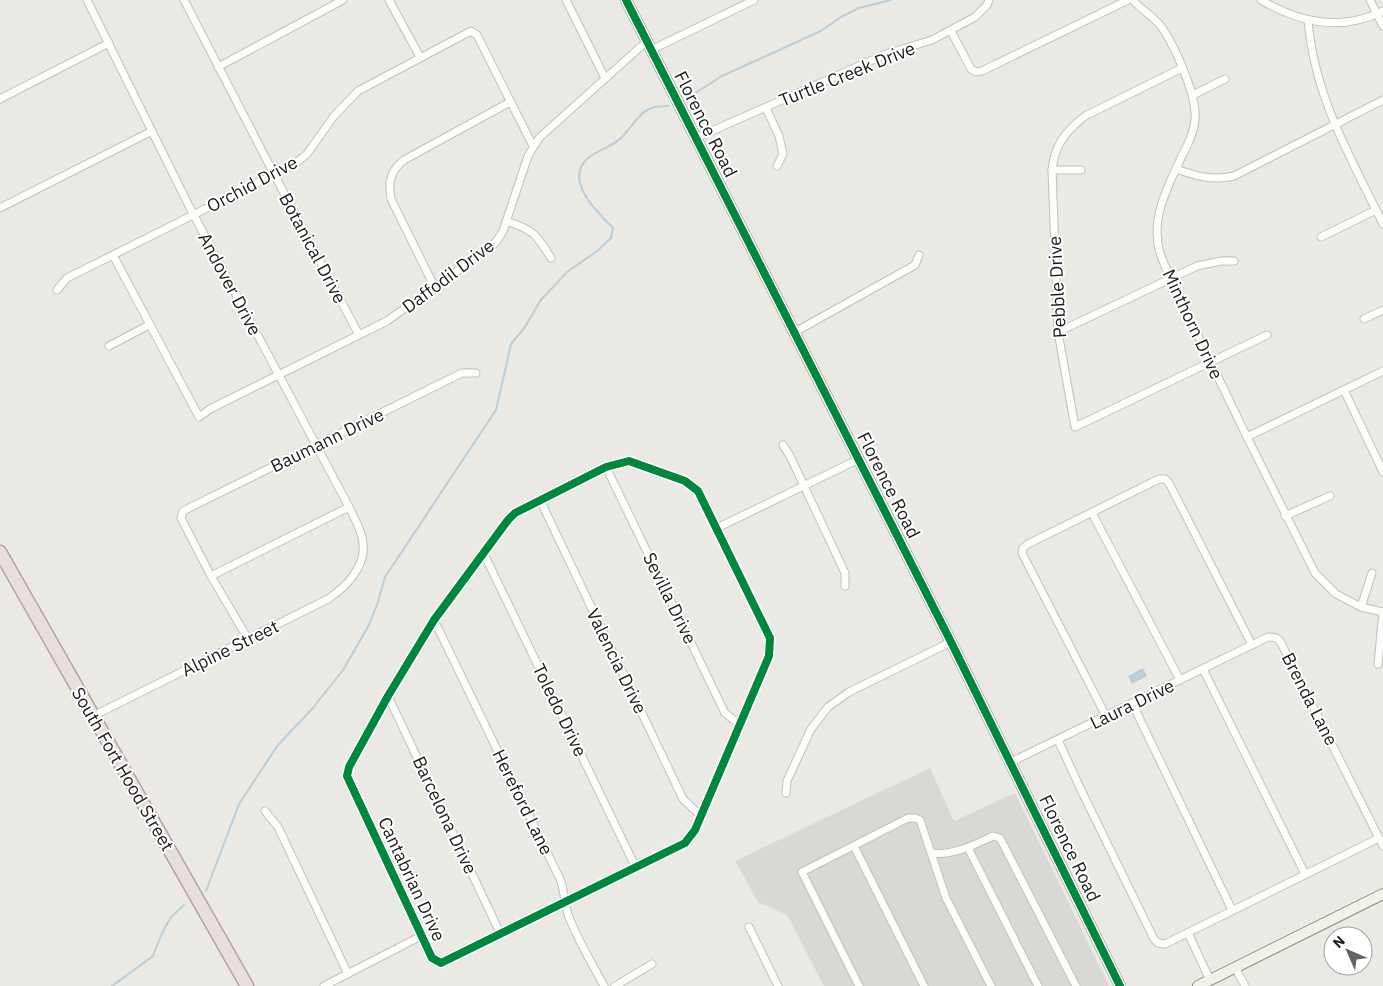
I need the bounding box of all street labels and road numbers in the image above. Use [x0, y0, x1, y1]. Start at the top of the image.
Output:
street label: Turtle Creek Drive [776, 36, 918, 112]
street label: Florence Road [669, 67, 743, 181]
street label: Orchid Drive [203, 150, 301, 218]
street label: Botanical Drive [274, 189, 352, 307]
street label: Andover Drive [193, 229, 267, 340]
street label: Daffodil Drive [397, 234, 499, 318]
street label: Pebble Drive [1043, 235, 1071, 339]
street label: Minthorn Drive [1157, 265, 1229, 383]
street label: Baumann Drive [267, 403, 388, 477]
street label: Florence Road [852, 428, 926, 542]
street label: Sevilla Drive [638, 549, 702, 648]
street label: Valencia Drive [582, 605, 652, 717]
street label: Alpine Street [178, 615, 282, 681]
street label: Brenda Lane [1277, 649, 1343, 749]
street label: Toledo Drive [528, 660, 592, 760]
street label: Laura Drive [1086, 674, 1178, 734]
street label: South Fort Hood Street [67, 683, 179, 855]
street label: Hereford Lane [488, 745, 559, 859]
street label: Barcelona Drive [408, 752, 482, 878]
street label: Florence Road [1034, 791, 1106, 905]
street label: Cantabrian Drive [373, 813, 451, 945]

